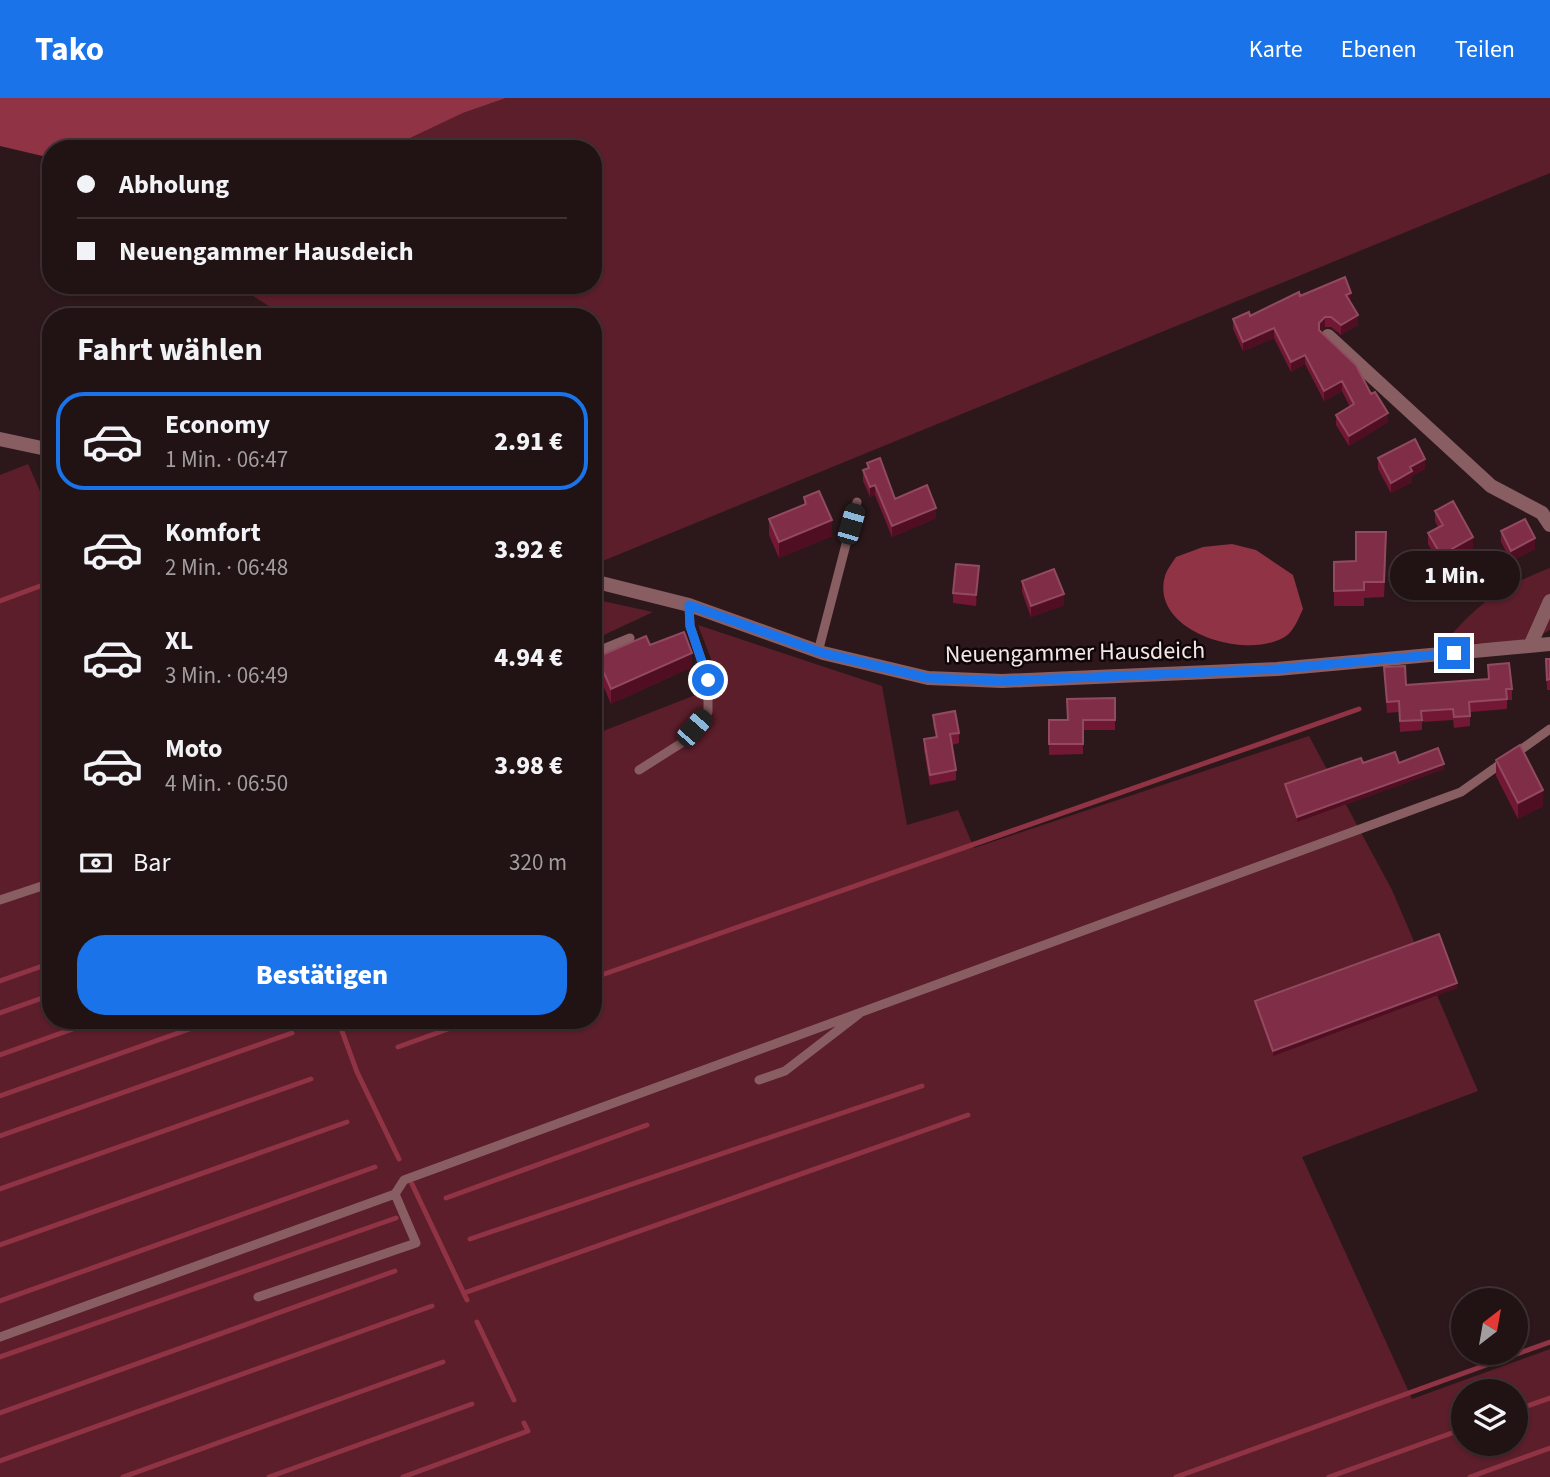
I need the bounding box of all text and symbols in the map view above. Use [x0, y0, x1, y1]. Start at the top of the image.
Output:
text: Tako [35, 26, 104, 73]
text: Karte [1249, 32, 1303, 67]
text: Ebenen [1341, 32, 1417, 67]
text: Teilen [1455, 32, 1515, 67]
text: Abholung [119, 166, 229, 203]
text: Neuengammer Hausdeich [119, 233, 414, 270]
text: Fahrt wählen [77, 327, 263, 373]
text: Economy [165, 406, 270, 443]
icon: car [81, 410, 144, 473]
text: 2.91 € [494, 423, 563, 460]
text: 1 Min. · 06:47 [165, 443, 288, 476]
car [836, 501, 867, 547]
text: Komfort [165, 514, 261, 551]
icon: car [81, 518, 144, 581]
text: 3.92 € [494, 531, 563, 568]
text: 2 Min. · 06:48 [165, 551, 288, 584]
callout: 1 Min. [1389, 552, 1519, 601]
text: 1 Min. [1424, 559, 1486, 592]
text: XL [165, 622, 193, 659]
icon: car [81, 626, 144, 689]
street label: Neuengammer Hausdeich [945, 633, 1205, 672]
route end [1438, 637, 1470, 669]
text: 4.94 € [494, 639, 563, 676]
text: 3 Min. · 06:49 [165, 659, 288, 692]
route start [692, 664, 724, 696]
car [673, 705, 716, 751]
text: Moto [165, 730, 222, 767]
icon: car [81, 734, 144, 797]
text: 3.98 € [494, 747, 563, 784]
text: 4 Min. · 06:50 [165, 767, 288, 800]
icon: cash [77, 844, 115, 882]
text: Bar [133, 844, 170, 881]
text: 320 m [509, 846, 567, 879]
button: Bestätigen [77, 935, 567, 1015]
north arrow [1451, 1288, 1528, 1365]
map controls [1451, 1288, 1528, 1456]
button: layers [1451, 1379, 1528, 1456]

